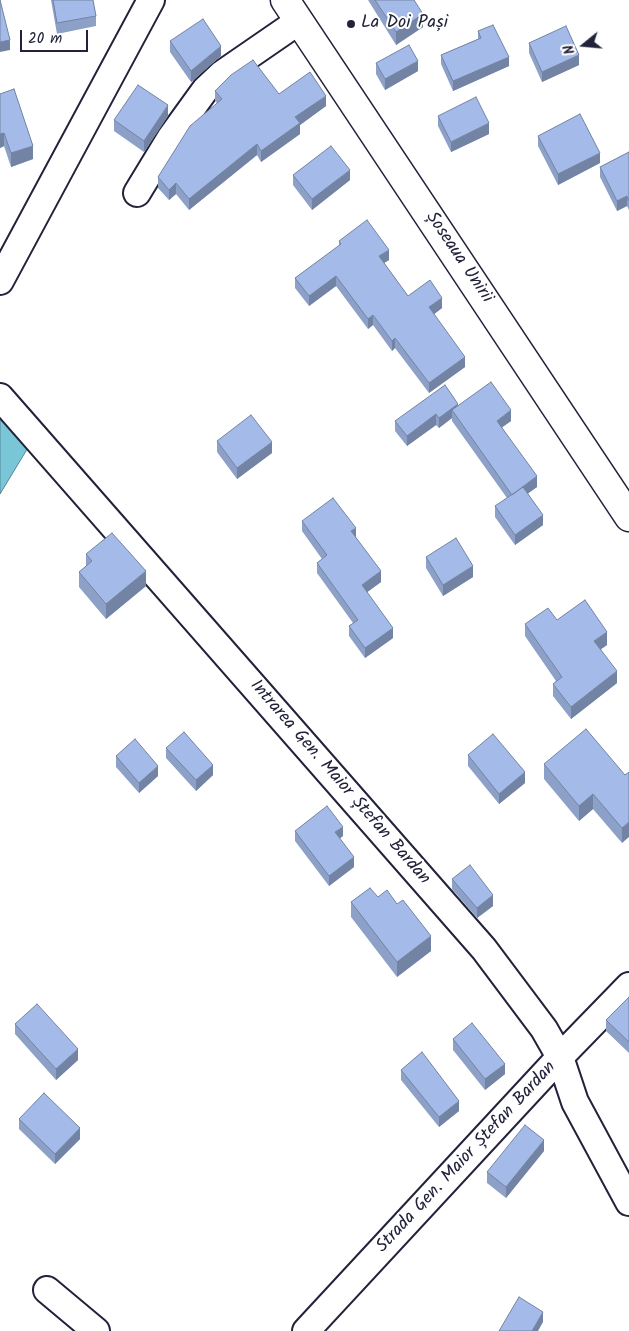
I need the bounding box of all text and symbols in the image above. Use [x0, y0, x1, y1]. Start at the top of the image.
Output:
place label: La Doi Pași [361, 13, 448, 35]
marker: La Doi Pași [345, 18, 357, 30]
scale bar [22, 20, 90, 52]
north arrow [559, 20, 609, 70]
text: 20 m [28, 27, 62, 51]
text: N [558, 42, 581, 57]
street label: Șoseaua Unirii [420, 208, 496, 308]
street label: Intrarea Gen. Maior Ștefan Bardan [244, 676, 434, 890]
street label: Strada Gen. Maior Ștefan Bardan [373, 1058, 561, 1258]

